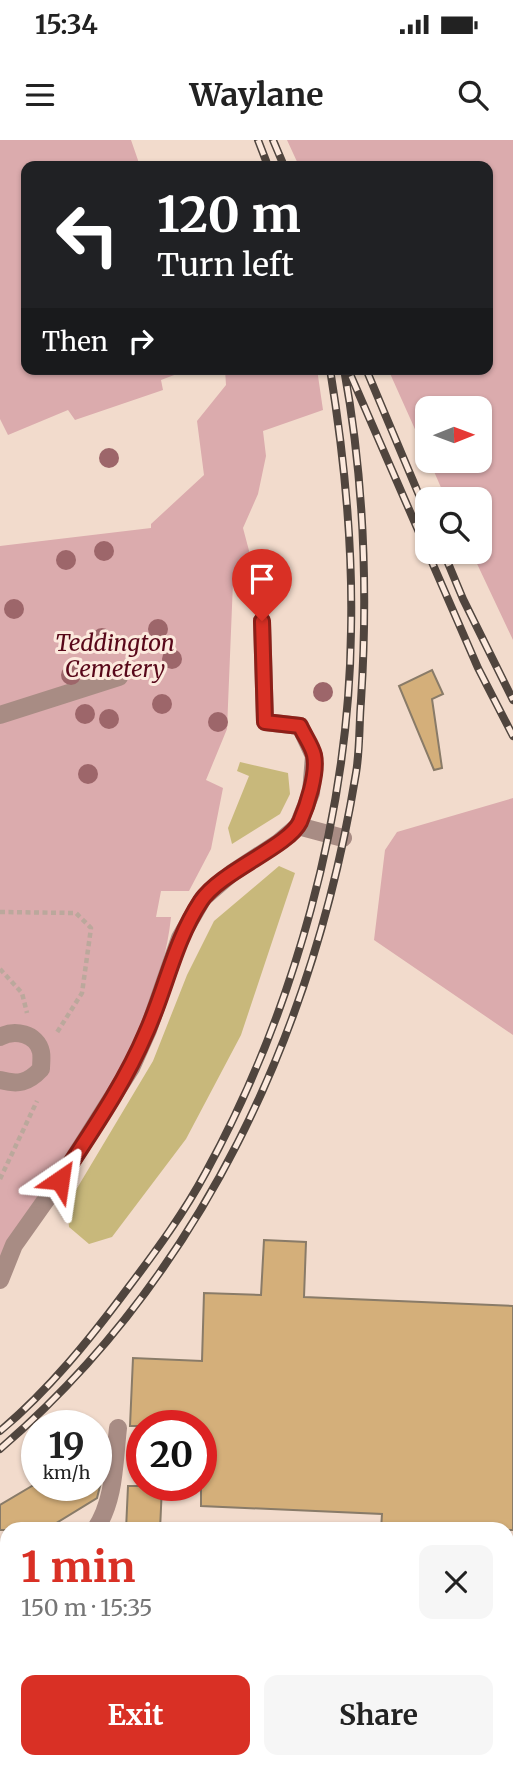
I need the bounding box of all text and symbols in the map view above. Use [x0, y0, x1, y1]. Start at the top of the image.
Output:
text: 15:34 [35, 8, 98, 41]
text: Waylane [189, 75, 324, 115]
icon: menu [21, 76, 59, 114]
icon: search [454, 76, 492, 114]
text: 120 m [157, 184, 301, 245]
icon: left [42, 189, 133, 280]
text: Turn left [157, 245, 294, 285]
icon: right [122, 322, 160, 360]
text: Then [42, 325, 108, 358]
north arrow [415, 396, 492, 472]
map controls [415, 396, 492, 564]
button: search [415, 487, 492, 564]
pin [232, 549, 292, 621]
icon: arrive [243, 560, 281, 598]
park label: Teddington Cemetery [55, 628, 175, 683]
position arrow [23, 1143, 97, 1217]
speed limit sign: 20 [126, 1410, 217, 1501]
text: 19 [48, 1424, 85, 1468]
text: km/h [43, 1461, 90, 1484]
text: 1 min [21, 1541, 135, 1593]
button: close [419, 1545, 493, 1619]
text: 150 m · 15:35 [21, 1593, 152, 1622]
button: Exit [21, 1675, 250, 1755]
button: Share [264, 1675, 493, 1755]

